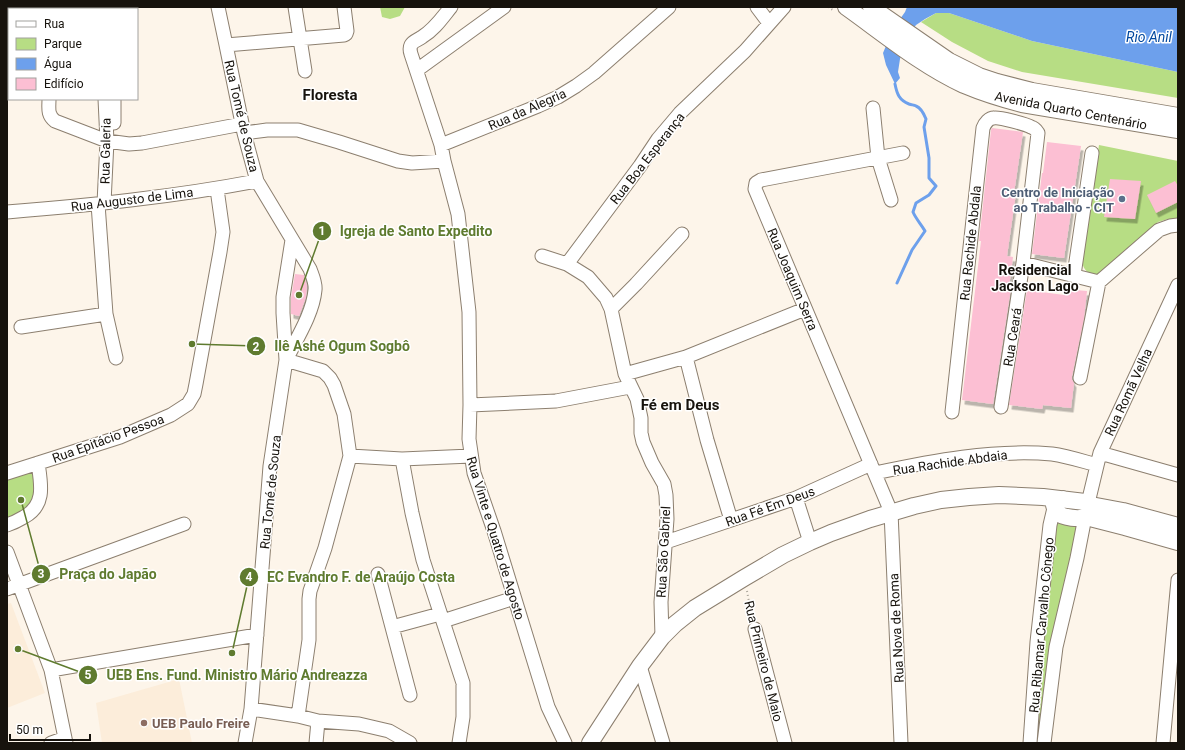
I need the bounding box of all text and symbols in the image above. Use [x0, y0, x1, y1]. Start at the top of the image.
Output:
legend [8, 8, 138, 100]
text: Rua [44, 17, 65, 31]
water label: Rio Anil [1126, 29, 1173, 45]
text: Parque [44, 37, 82, 51]
text: Água [44, 56, 72, 71]
street label: Rua Tomé de Souza [221, 59, 262, 174]
text: Edifício [44, 77, 84, 91]
district label: Floresta [303, 86, 357, 104]
street label: Rua da Alegria [486, 86, 568, 133]
street label: Avenida Quarto Centenário [993, 88, 1148, 133]
street label: Rua Boa Esperança [607, 110, 688, 207]
street label: Rua Galeria [97, 118, 114, 184]
street label: Rua Augusto de Lima [70, 185, 194, 214]
street label: Rua Rachide Abdala [957, 185, 984, 301]
place label: Centro de Iniciação ao Trabalho - CIT [1001, 185, 1114, 215]
marker: Centro de Iniciação ao Trabalho - CIT [1117, 194, 1127, 204]
callout: Igreja de Santo Expedito [312, 218, 501, 244]
text: Igreja de Santo Expedito [340, 223, 492, 239]
text: 1 [319, 224, 325, 238]
street label: Rua Joaquim Serra [764, 226, 821, 333]
district label: Residencial Jackson Lago [991, 262, 1079, 294]
street label: Rua Ceará [1000, 307, 1025, 367]
callout: Ilê Ashé Ogum Sogbô [246, 333, 418, 359]
text: Ilê Ashé Ogum Sogbô [274, 338, 410, 354]
text: 2 [253, 340, 260, 354]
street label: Rua Romã Velha [1102, 346, 1155, 438]
district label: Fé em Deus [641, 396, 720, 414]
street label: Rua Epitácio Pessoa [50, 411, 166, 466]
street label: Rua Tomé de Souza [257, 434, 284, 550]
street label: Rua Rachide Abdaia [892, 447, 1008, 478]
street label: Rua Vinte e Quatro de Agosto [464, 455, 528, 622]
street label: Rua Fé Em Deus [723, 483, 817, 530]
street label: Rua São Gabriel [654, 506, 673, 598]
street label: Rua Ribamar Carvalho Cônego [1026, 537, 1057, 713]
callout: Praça do Japão [31, 561, 165, 587]
callout: EC Evandro F. de Araújo Costa [239, 564, 463, 590]
text: Praça do Japão [59, 566, 157, 582]
text: 3 [38, 567, 45, 581]
text: EC Evandro F. de Araújo Costa [267, 569, 456, 585]
text: 4 [246, 570, 253, 584]
street label: Rua Nova de Roma [886, 573, 907, 683]
street label: Rua Primeiro de Maio [741, 599, 786, 723]
callout: UEB Ens. Fund. Ministro Mário Andreazza [78, 662, 375, 688]
text: UEB Ens. Fund. Ministro Mário Andreazza [106, 667, 368, 683]
text: 5 [85, 668, 92, 682]
scale bar [10, 716, 90, 742]
place label: UEB Paulo Freire [152, 716, 250, 731]
marker: UEB Paulo Freire [139, 718, 149, 728]
text: 50 m [16, 723, 43, 737]

